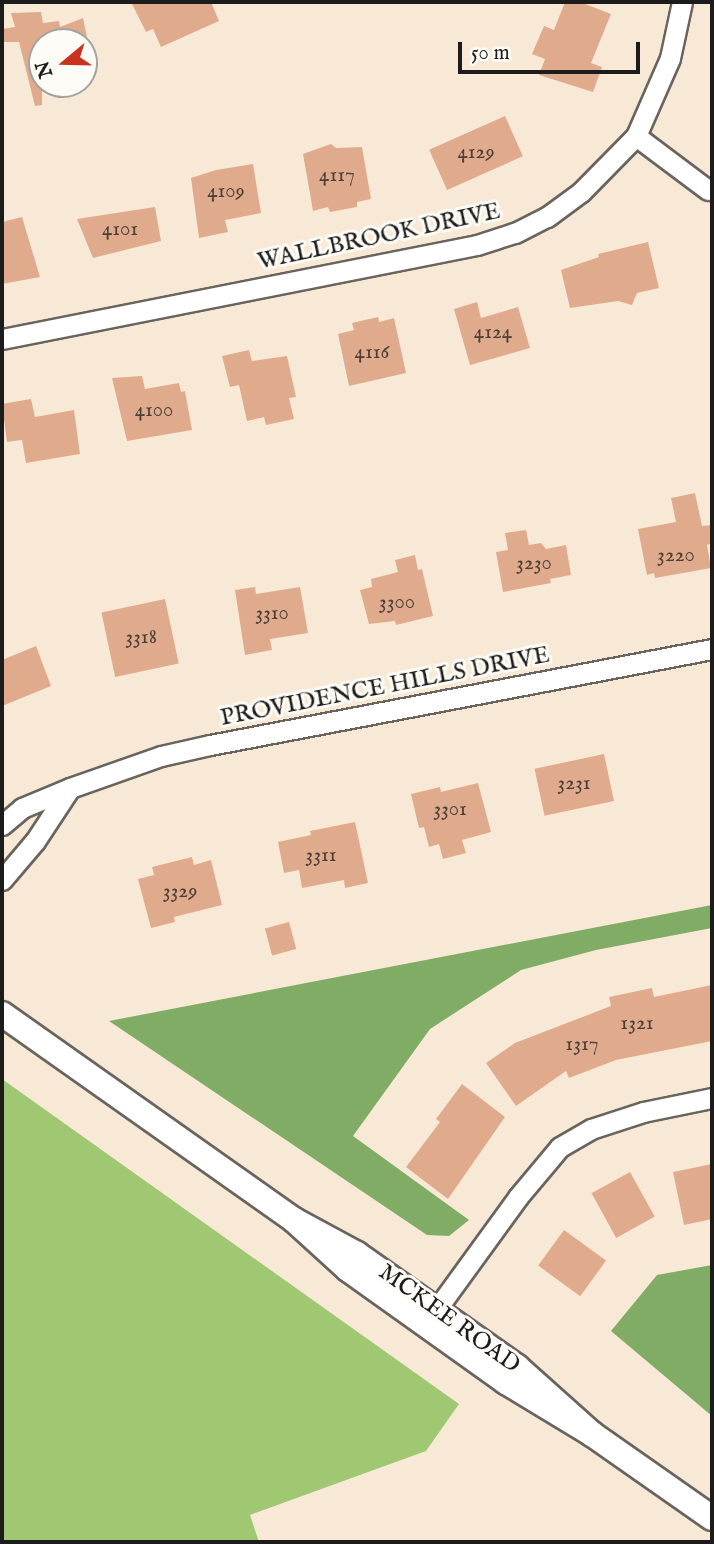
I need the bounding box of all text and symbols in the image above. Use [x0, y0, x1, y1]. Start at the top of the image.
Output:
north arrow [28, 28, 98, 98]
scale bar [462, 28, 644, 72]
text: 50 m [471, 40, 510, 67]
text: N [31, 58, 59, 81]
house number: 4129 [457, 140, 495, 166]
house number: 4117 [319, 163, 355, 189]
house number: 4109 [207, 179, 245, 205]
street label: WALLBROOK DRIVE [255, 197, 503, 277]
house number: 4101 [102, 217, 138, 243]
house number: 4124 [474, 320, 512, 346]
house number: 4116 [355, 340, 389, 366]
house number: 4100 [135, 398, 173, 424]
house number: 3220 [657, 543, 695, 569]
house number: 3230 [516, 551, 552, 577]
house number: 3300 [379, 590, 415, 616]
house number: 3310 [255, 601, 289, 627]
house number: 3318 [125, 625, 157, 651]
street label: PROVIDENCE HILLS DRIVE [218, 641, 552, 733]
house number: 3231 [557, 771, 591, 797]
house number: 3301 [433, 797, 467, 823]
house number: 3311 [305, 843, 337, 869]
house number: 3329 [163, 879, 197, 905]
house number: 1321 [620, 1011, 654, 1037]
house number: 1317 [565, 1032, 599, 1058]
street label: MCKEE ROAD [373, 1258, 525, 1380]

